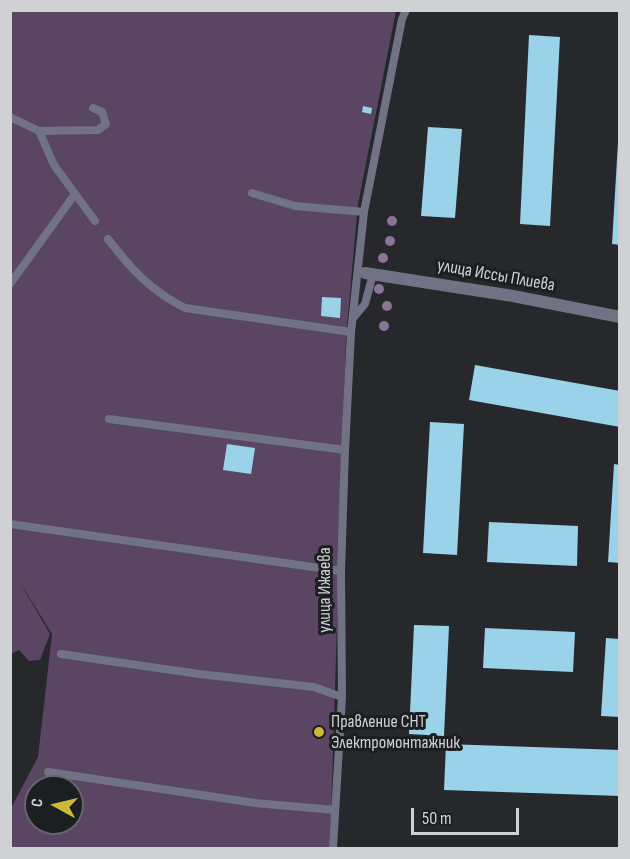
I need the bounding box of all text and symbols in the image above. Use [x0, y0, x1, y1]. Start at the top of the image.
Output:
street label: улица Иссы Плиева [435, 255, 557, 297]
street label: улица Ижаева [314, 547, 336, 633]
place label: Правление СНТ Электромонтажник [331, 711, 460, 754]
marker: Правление СНТ Электромонтажник [312, 725, 326, 739]
north arrow [24, 775, 84, 835]
scale bar [414, 796, 522, 834]
text: С [28, 797, 48, 808]
text: 50 m [422, 808, 452, 829]

